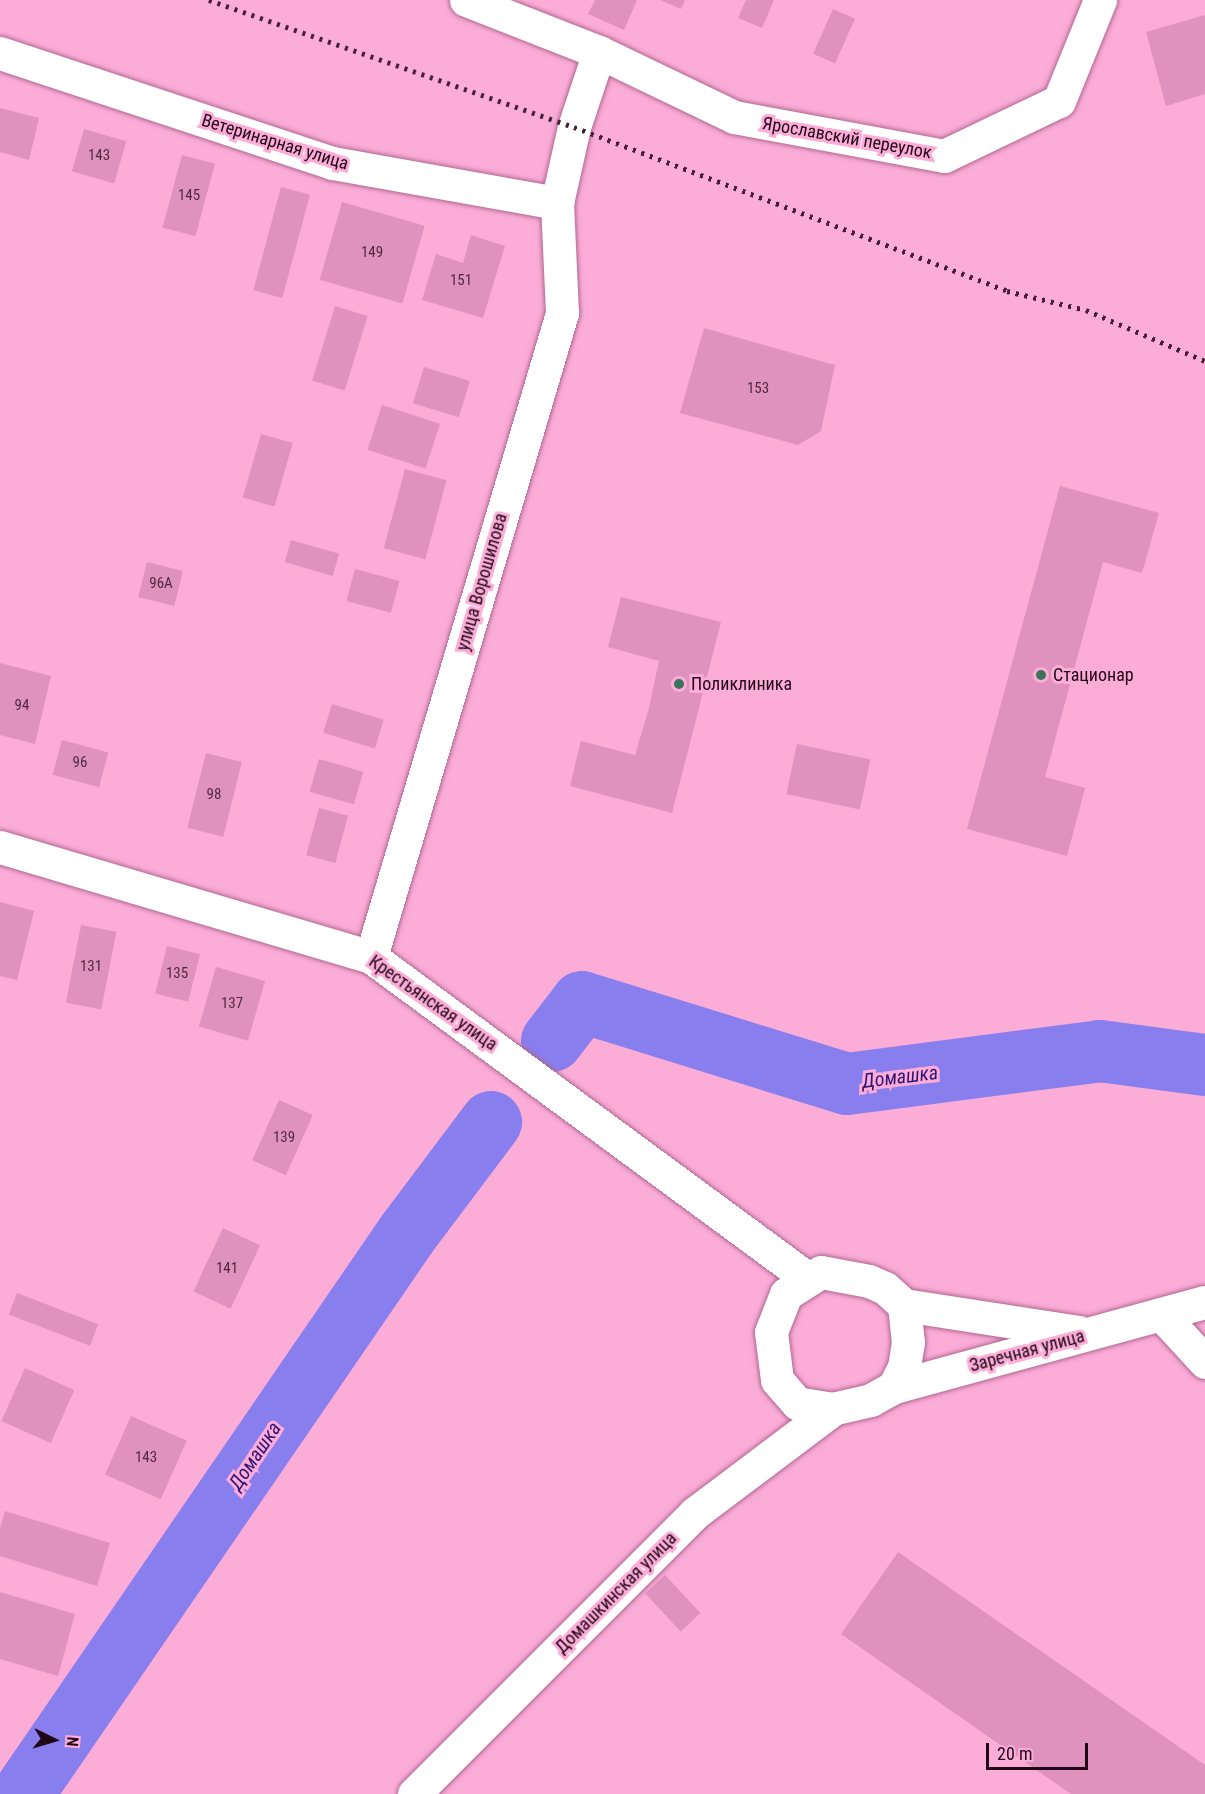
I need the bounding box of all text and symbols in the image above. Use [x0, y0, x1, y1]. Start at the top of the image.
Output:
street label: Ветеринарная улица [199, 109, 351, 175]
street label: Ярославский переулок [761, 112, 933, 164]
house number: 143 [88, 147, 110, 165]
house number: 145 [178, 187, 200, 205]
house number: 149 [361, 244, 383, 262]
house number: 151 [450, 272, 472, 290]
house number: 153 [747, 380, 769, 398]
street label: улица Ворошилова [452, 511, 512, 653]
house number: 96А [149, 575, 173, 593]
place label: Стационар [1053, 664, 1134, 686]
marker: Стационар [1034, 668, 1048, 682]
place label: Поликлиника [691, 673, 792, 695]
marker: Поликлиника [672, 677, 686, 691]
house number: 94 [15, 697, 29, 715]
house number: 96 [73, 754, 87, 772]
house number: 98 [207, 786, 221, 804]
street label: Крестьянская улица [365, 951, 501, 1055]
house number: 131 [80, 958, 102, 976]
house number: 135 [166, 965, 188, 983]
house number: 137 [221, 995, 243, 1013]
water label: Домашка [861, 1060, 939, 1094]
house number: 139 [273, 1129, 295, 1147]
house number: 141 [216, 1260, 238, 1278]
street label: Заречная улица [967, 1325, 1087, 1377]
water label: Домашка [224, 1418, 286, 1494]
house number: 143 [135, 1449, 157, 1467]
street label: Домашкинская улица [551, 1528, 681, 1658]
north arrow [24, 1710, 84, 1770]
scale bar [989, 1731, 1091, 1769]
text: N [63, 1736, 82, 1747]
text: 20 m [997, 1743, 1032, 1764]

